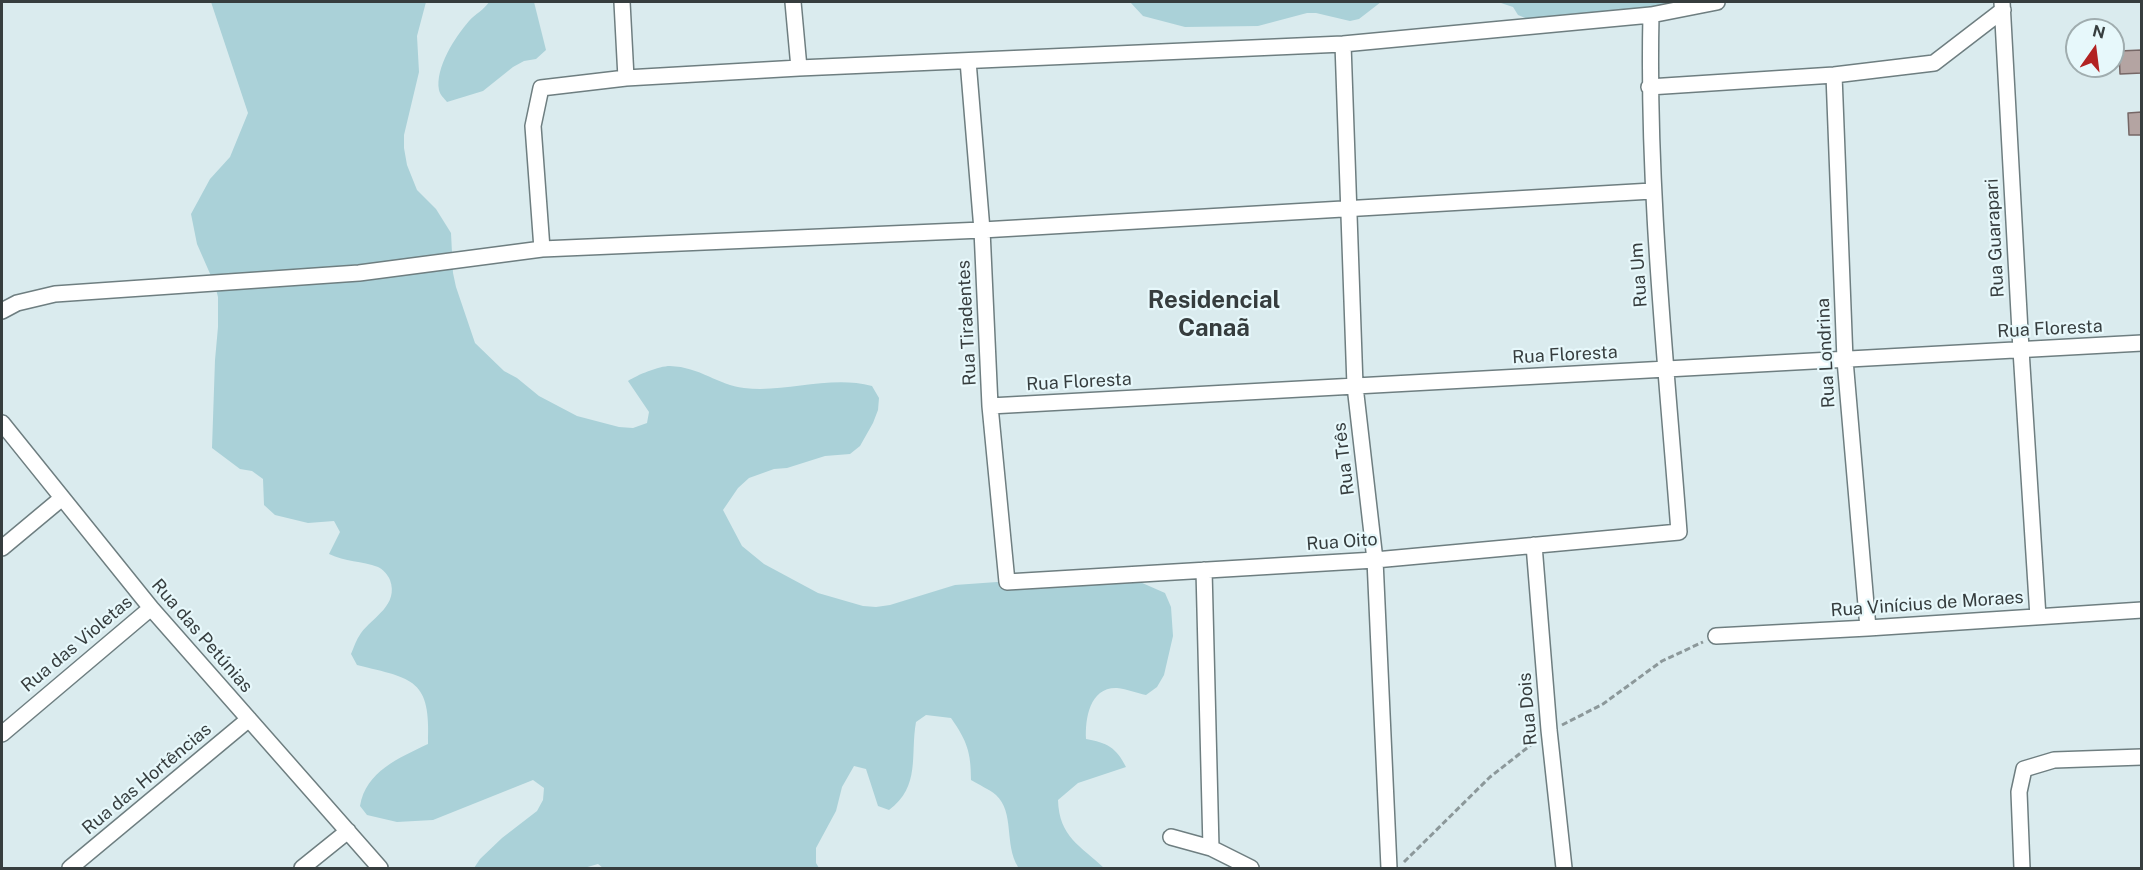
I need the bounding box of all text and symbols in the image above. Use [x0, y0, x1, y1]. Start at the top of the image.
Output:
north arrow [2065, 18, 2125, 78]
text: N [2091, 21, 2107, 43]
street label: Rua Guarapari [1981, 178, 2009, 298]
street label: Rua Um [1626, 242, 1652, 308]
street label: Rua Tiradentes [953, 260, 981, 386]
district label: Residencial Canaã [1148, 287, 1280, 343]
street label: Rua Londrina [1812, 297, 1840, 409]
street label: Rua Floresta [1997, 315, 2103, 343]
street label: Rua Floresta [1512, 341, 1618, 369]
street label: Rua Floresta [1026, 368, 1132, 396]
street label: Rua Três [1329, 421, 1359, 497]
street label: Rua Oito [1306, 529, 1378, 555]
street label: Rua das Petúnias [147, 575, 257, 697]
street label: Rua Vinícius de Moraes [1830, 586, 2024, 622]
street label: Rua das Violetas [17, 591, 137, 697]
street label: Rua Dois [1514, 672, 1542, 746]
street label: Rua das Hortências [78, 719, 216, 839]

